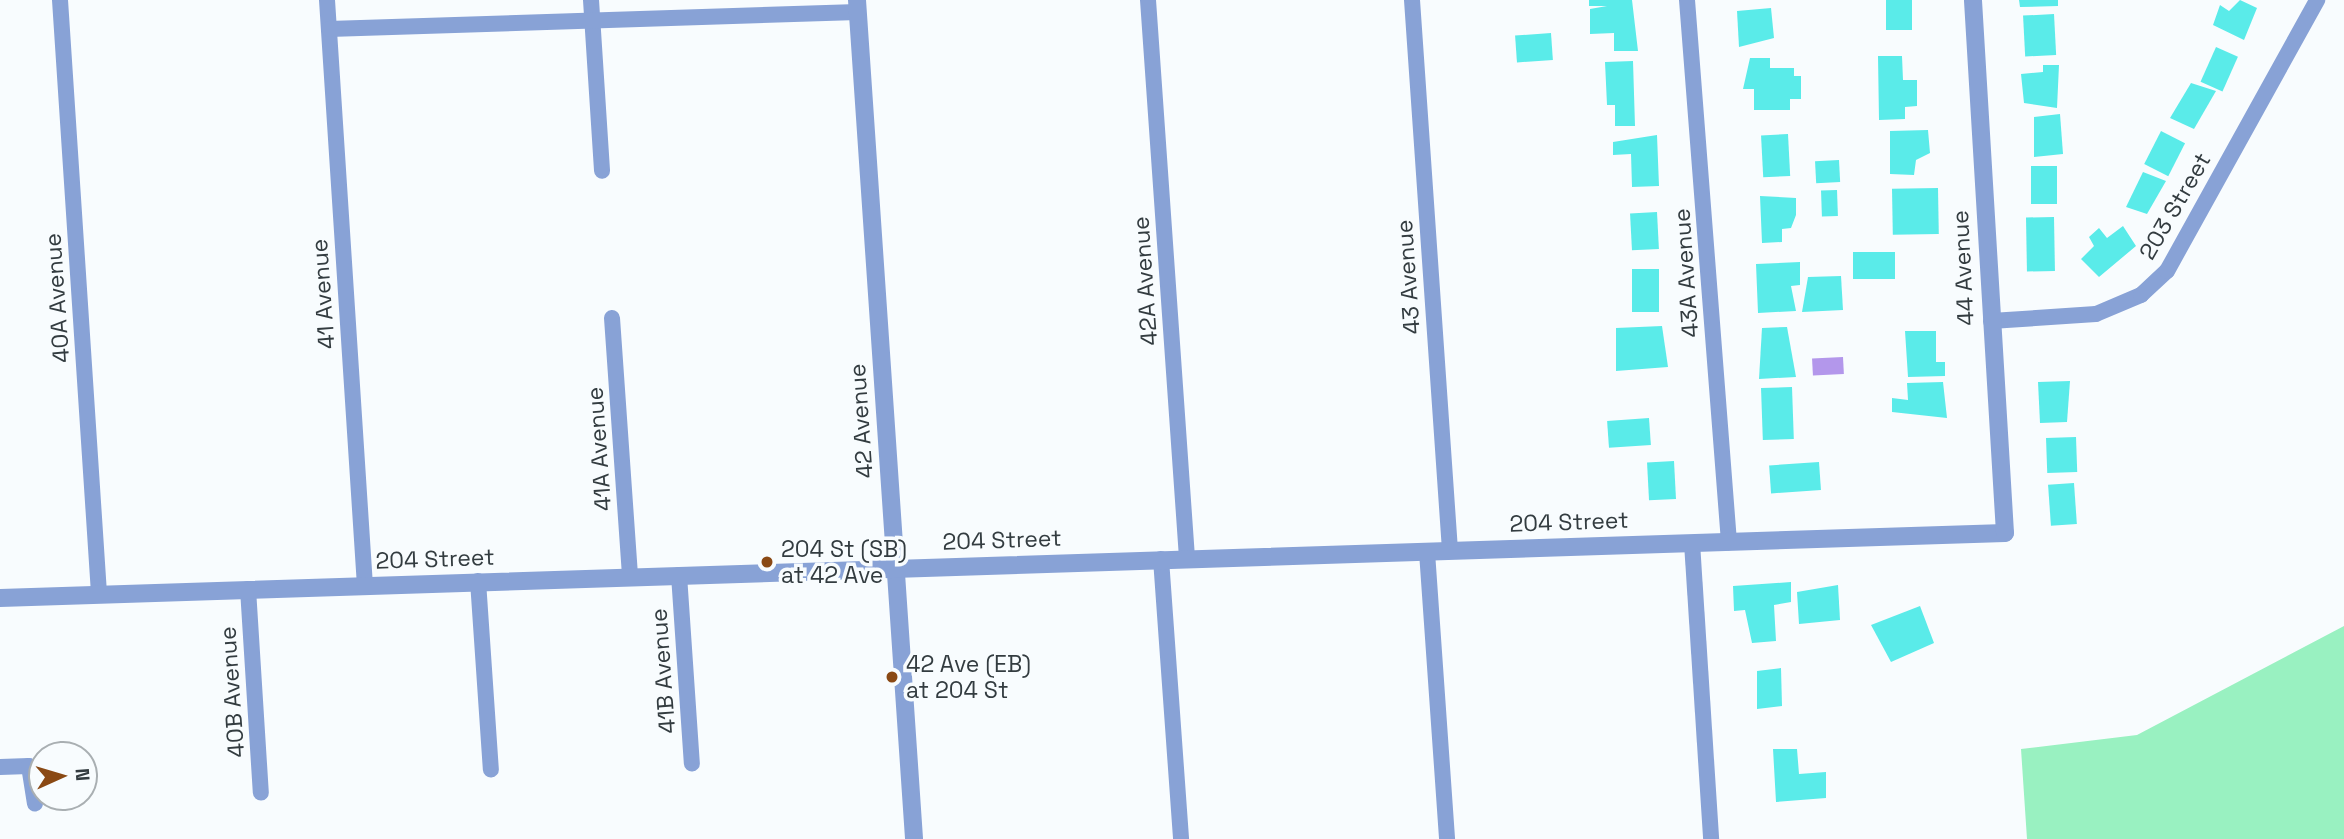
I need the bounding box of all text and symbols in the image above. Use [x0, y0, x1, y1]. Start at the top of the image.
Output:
street label: 203 Street [2133, 148, 2217, 264]
street label: 43A Avenue [1668, 207, 1704, 339]
street label: 44 Avenue [1946, 209, 1980, 327]
street label: 42A Avenue [1127, 215, 1163, 347]
street label: 43 Avenue [1390, 218, 1426, 336]
street label: 40A Avenue [39, 232, 75, 364]
street label: 41 Avenue [305, 238, 341, 350]
street label: 42 Avenue [843, 362, 879, 480]
street label: 41A Avenue [581, 386, 617, 512]
street label: 204 Street [1509, 506, 1629, 538]
street label: 204 Street [942, 524, 1062, 556]
place label: 204 St (SB) at 42 Ave [781, 535, 907, 589]
street label: 204 Street [375, 543, 495, 575]
marker: 204 St (SB) at 42 Ave [759, 554, 775, 570]
street label: 41B Avenue [645, 607, 681, 735]
street label: 40B Avenue [214, 625, 250, 759]
place label: 42 Ave (EB) at 204 St [906, 650, 1031, 704]
marker: 42 Ave (EB) at 204 St [884, 669, 900, 685]
north arrow [28, 741, 98, 811]
text: N [70, 767, 95, 782]

